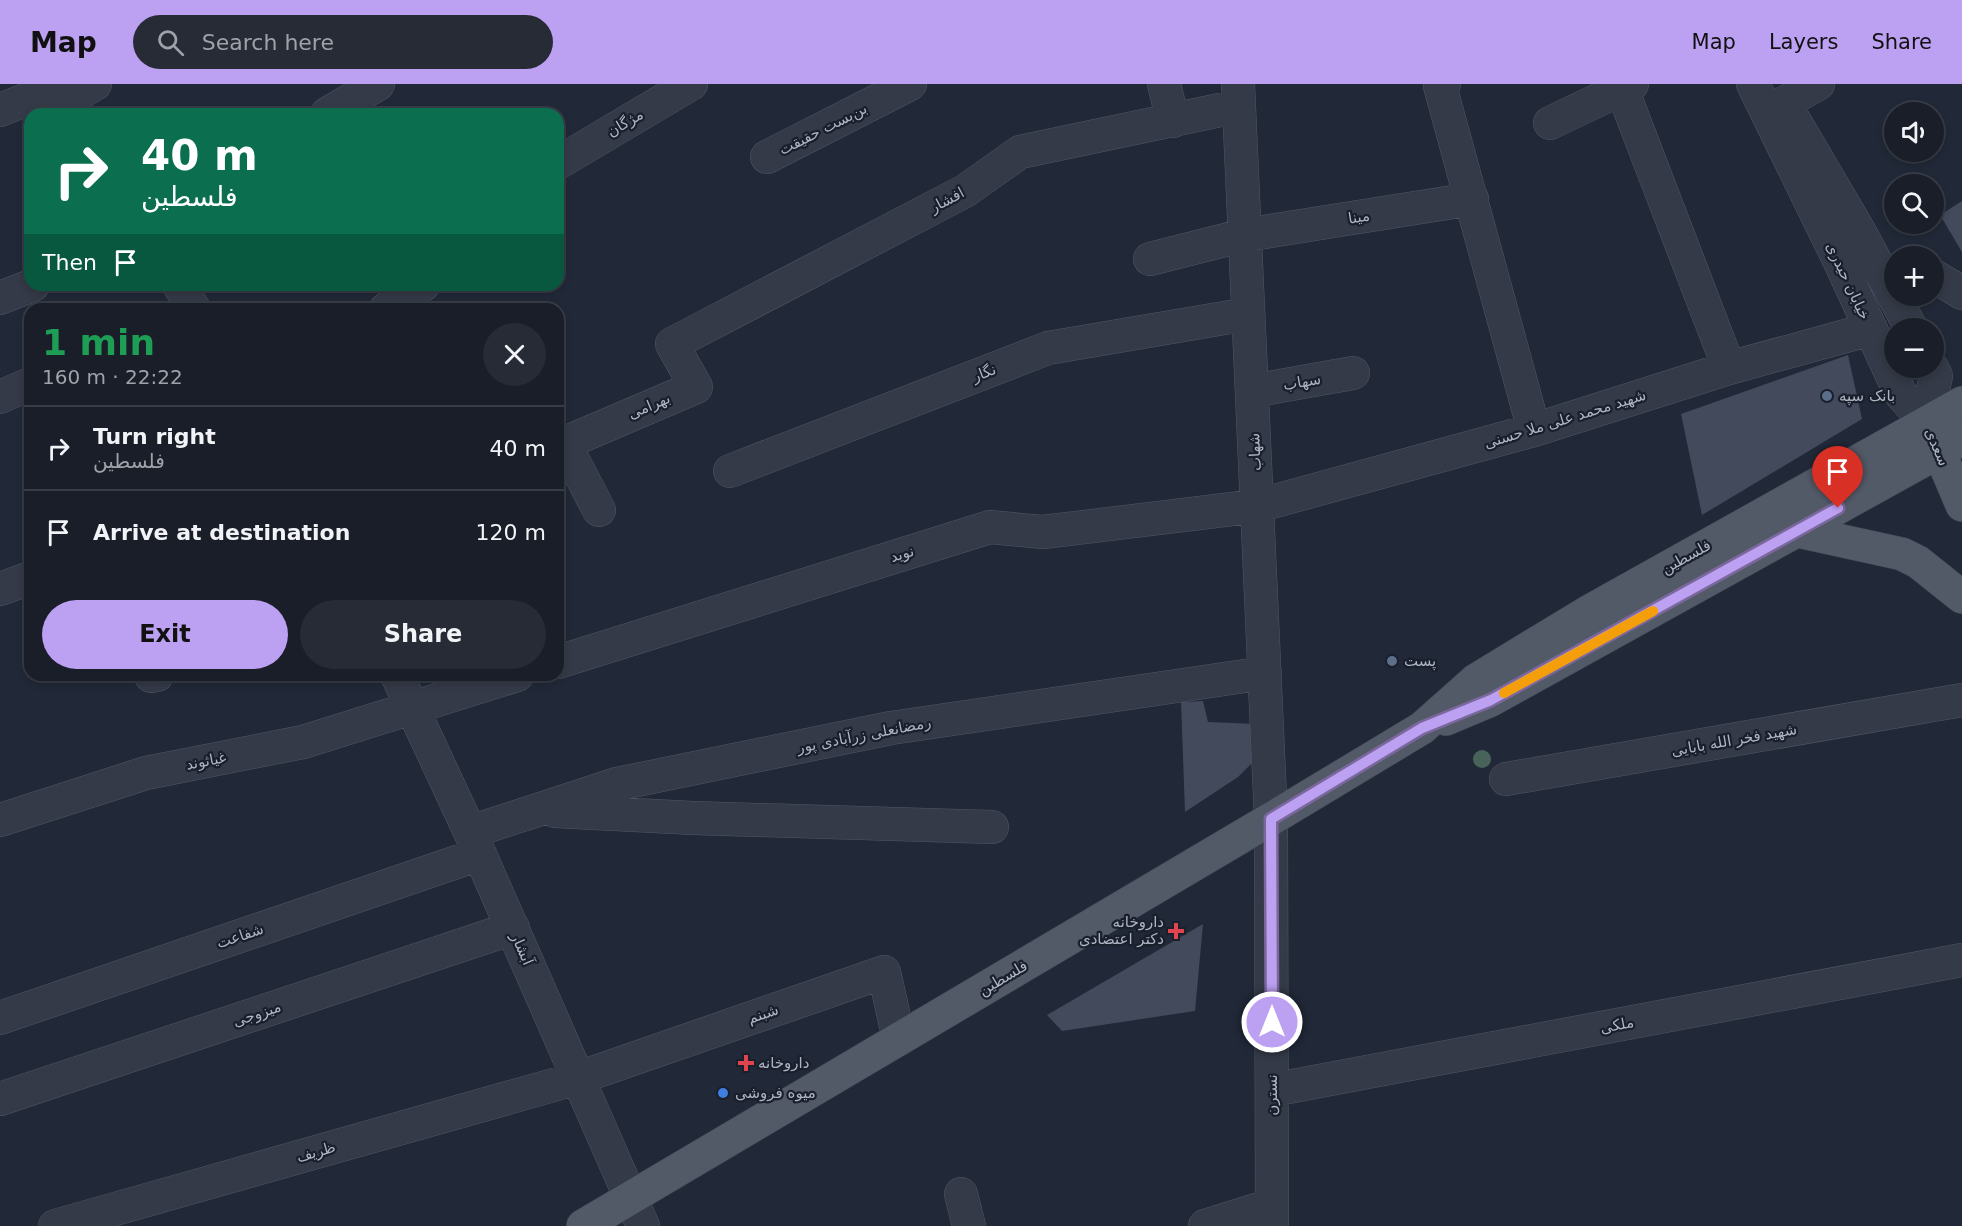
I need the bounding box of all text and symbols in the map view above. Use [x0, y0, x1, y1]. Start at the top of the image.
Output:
search box [133, 15, 553, 69]
text: Map [30, 26, 97, 59]
icon: search [154, 26, 187, 59]
text: Search here [202, 30, 334, 55]
text: Map [1692, 30, 1736, 54]
text: Layers [1769, 30, 1838, 54]
text: Share [1871, 30, 1932, 54]
street label: بن‌بست حقیقت [776, 99, 870, 159]
map controls [1884, 102, 1944, 378]
button: sound [1884, 102, 1944, 162]
street label: مژگان [604, 105, 646, 141]
text: 40 m [141, 131, 258, 180]
icon: right [42, 132, 120, 210]
button: search [1884, 174, 1944, 234]
text: فلسطین [141, 181, 238, 212]
street label: افشار [926, 183, 967, 217]
street label: مینا [1347, 206, 1371, 228]
street label: خیابان حیدری [1822, 239, 1874, 323]
icon: arrive [109, 246, 142, 279]
button: + [1884, 246, 1944, 306]
text: Then [42, 250, 97, 275]
button: − [1884, 318, 1944, 378]
text: 1 min [42, 322, 155, 363]
button: close [483, 323, 546, 386]
street label: نگار [969, 360, 999, 386]
text: 160 m · 22:22 [42, 365, 183, 389]
street label: سهاب [1282, 370, 1322, 394]
street label: شهید محمد علی ملا حسنی [1482, 386, 1648, 452]
place label: بانک سپه [1839, 387, 1895, 406]
street label: بهرامی [625, 389, 673, 423]
marker: بانک سپه [1820, 389, 1834, 403]
text: Turn right [93, 424, 216, 449]
street label: سعدی [1921, 425, 1953, 469]
icon: right [42, 432, 75, 465]
street label: شهاب [1245, 432, 1265, 472]
text: 40 m [490, 436, 546, 461]
pin [1812, 446, 1863, 508]
text: فلسطین [93, 449, 165, 473]
icon: arrive [1821, 455, 1854, 488]
icon: arrive [42, 516, 75, 549]
text: Arrive at destination [93, 520, 350, 545]
text: 120 m [476, 520, 546, 545]
street label: فلسطین [1658, 536, 1714, 578]
street label: نوید [888, 542, 916, 566]
button: Exit [42, 600, 288, 669]
button: Share [300, 600, 546, 669]
place label: پست [1404, 652, 1436, 671]
marker: پست [1385, 654, 1399, 668]
street label: رمضانعلی زرآبادی پور [794, 713, 933, 758]
street label: شهید فخر الله بابایی [1670, 720, 1798, 760]
street label: غیاثوند [184, 748, 228, 774]
place label: داروخانه دکتر اعتضادی [1079, 913, 1164, 948]
street label: شفاعت [214, 920, 266, 952]
marker: داروخانه دکتر اعتضادی [1169, 924, 1183, 938]
street label: آبشار [507, 929, 537, 969]
street label: فلسطین [975, 956, 1031, 1000]
position arrow [1240, 990, 1304, 1054]
street label: میزوجی [230, 997, 284, 1031]
street label: شبنم [745, 1000, 781, 1028]
street label: ملکی [1599, 1013, 1635, 1037]
place label: داروخانه [758, 1054, 809, 1072]
marker: داروخانه [739, 1056, 753, 1070]
street label: نسترن [1263, 1074, 1281, 1116]
place label: میوه فروشی [735, 1084, 816, 1102]
marker: میوه فروشی [716, 1086, 730, 1100]
street label: ظریف [294, 1138, 338, 1166]

